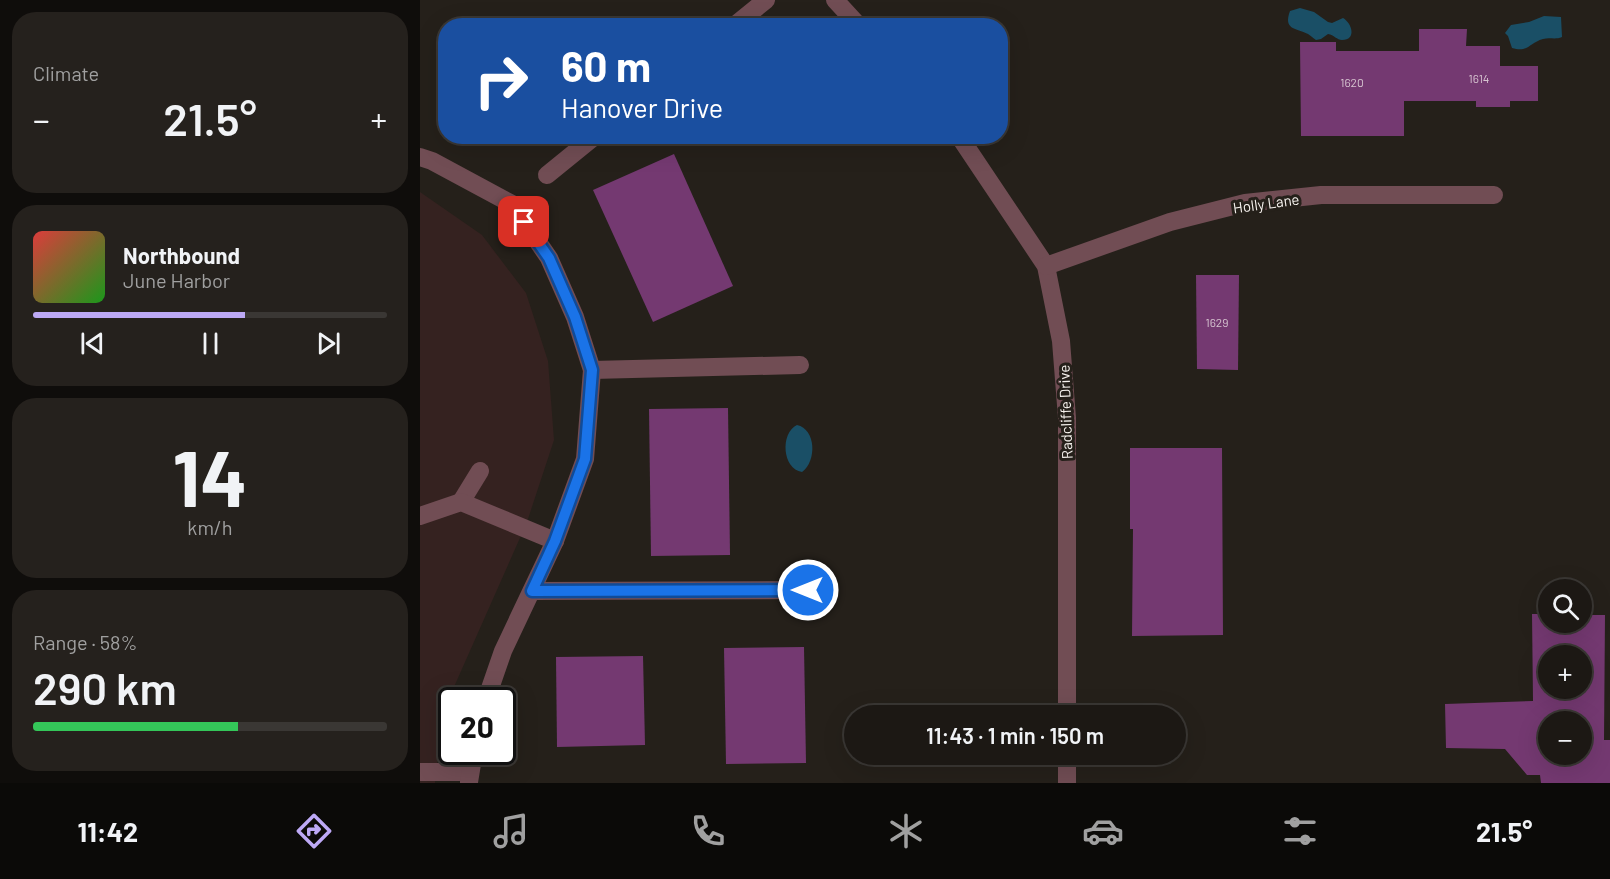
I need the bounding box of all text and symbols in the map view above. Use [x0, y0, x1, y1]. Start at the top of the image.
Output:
text: 60 m [561, 40, 651, 90]
icon: right [462, 42, 540, 120]
text: Climate [33, 61, 99, 85]
house number: 1614 [1469, 71, 1489, 85]
house number: 1620 [1340, 75, 1364, 89]
text: 21.5° [163, 91, 257, 145]
text: Hanover Drive [561, 91, 723, 123]
text: − [33, 99, 50, 139]
text: + [370, 99, 387, 139]
street label: Holly Lane [1232, 189, 1300, 217]
pin [498, 196, 549, 247]
icon: arrive [507, 205, 540, 238]
text: Northbound [123, 242, 240, 268]
text: June Harbor [123, 268, 230, 292]
house number: 1629 [1205, 315, 1229, 329]
icon: previous [76, 327, 109, 360]
icon: pause [194, 327, 227, 360]
icon: next [312, 327, 345, 360]
street label: Radcliffe Drive [1054, 364, 1076, 460]
text: 14 [173, 429, 247, 523]
text: km/h [187, 515, 233, 539]
position arrow [776, 558, 840, 622]
map controls [1538, 579, 1592, 765]
button: search [1538, 579, 1592, 633]
text: Range · 58% [33, 630, 137, 654]
button: + [1538, 645, 1592, 699]
text: 290 km [33, 660, 177, 714]
speed limit sign: 20 [438, 687, 516, 765]
button: − [1538, 711, 1592, 765]
text: 11:43 · 1 min · 150 m [926, 722, 1104, 748]
icon: directions [293, 810, 335, 852]
icon: music [490, 810, 532, 852]
icon: phone [687, 810, 729, 852]
icon: climate [885, 810, 927, 852]
icon: car [1082, 810, 1124, 852]
icon: filters [1279, 810, 1321, 852]
text: 11:42 [78, 815, 138, 847]
text: 21.5° [1476, 815, 1532, 847]

